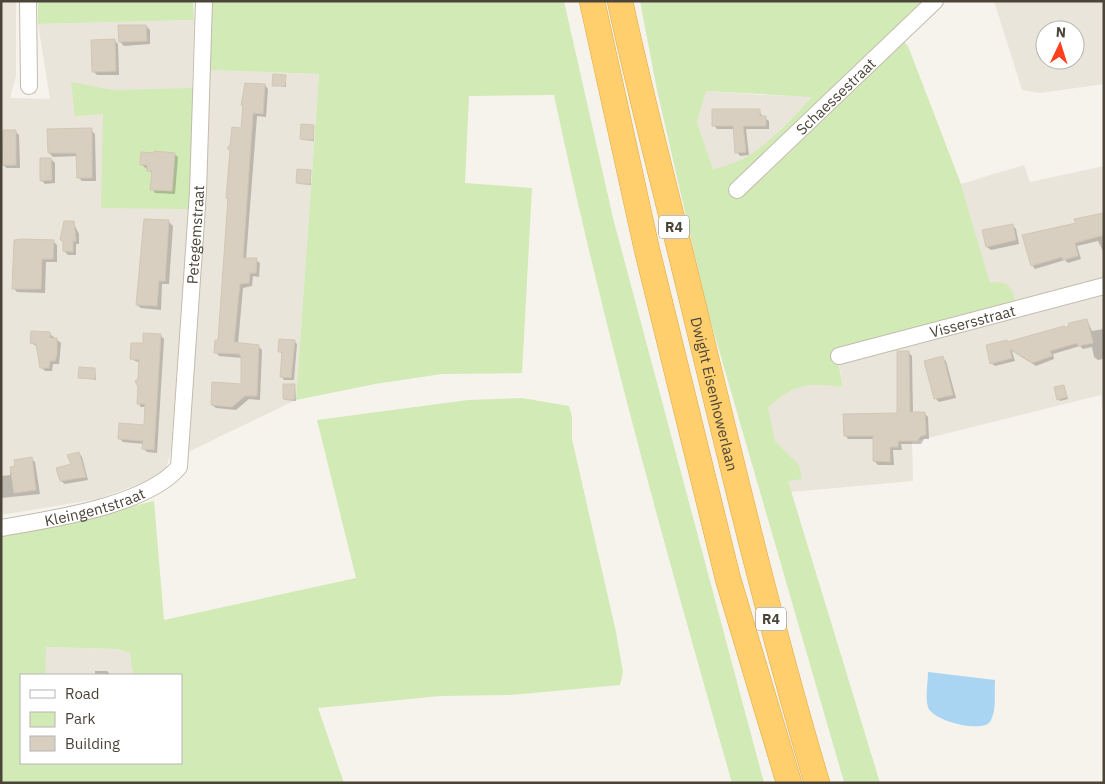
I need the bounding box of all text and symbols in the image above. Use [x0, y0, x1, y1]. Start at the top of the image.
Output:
north arrow [1035, 20, 1085, 70]
text: N [1055, 23, 1067, 41]
street label: Schaessestraat [792, 54, 879, 139]
street label: Petegemstraat [182, 185, 208, 285]
road number: R4 [659, 216, 689, 238]
street label: Vissersstraat [928, 300, 1017, 341]
street label: Dwight Eisenhowerlaan [687, 315, 743, 473]
street label: Kleingentstraat [43, 483, 148, 530]
road number: R4 [756, 608, 786, 630]
legend [20, 674, 182, 764]
text: Road [65, 684, 100, 703]
text: Park [65, 709, 95, 728]
text: Building [65, 734, 120, 753]

